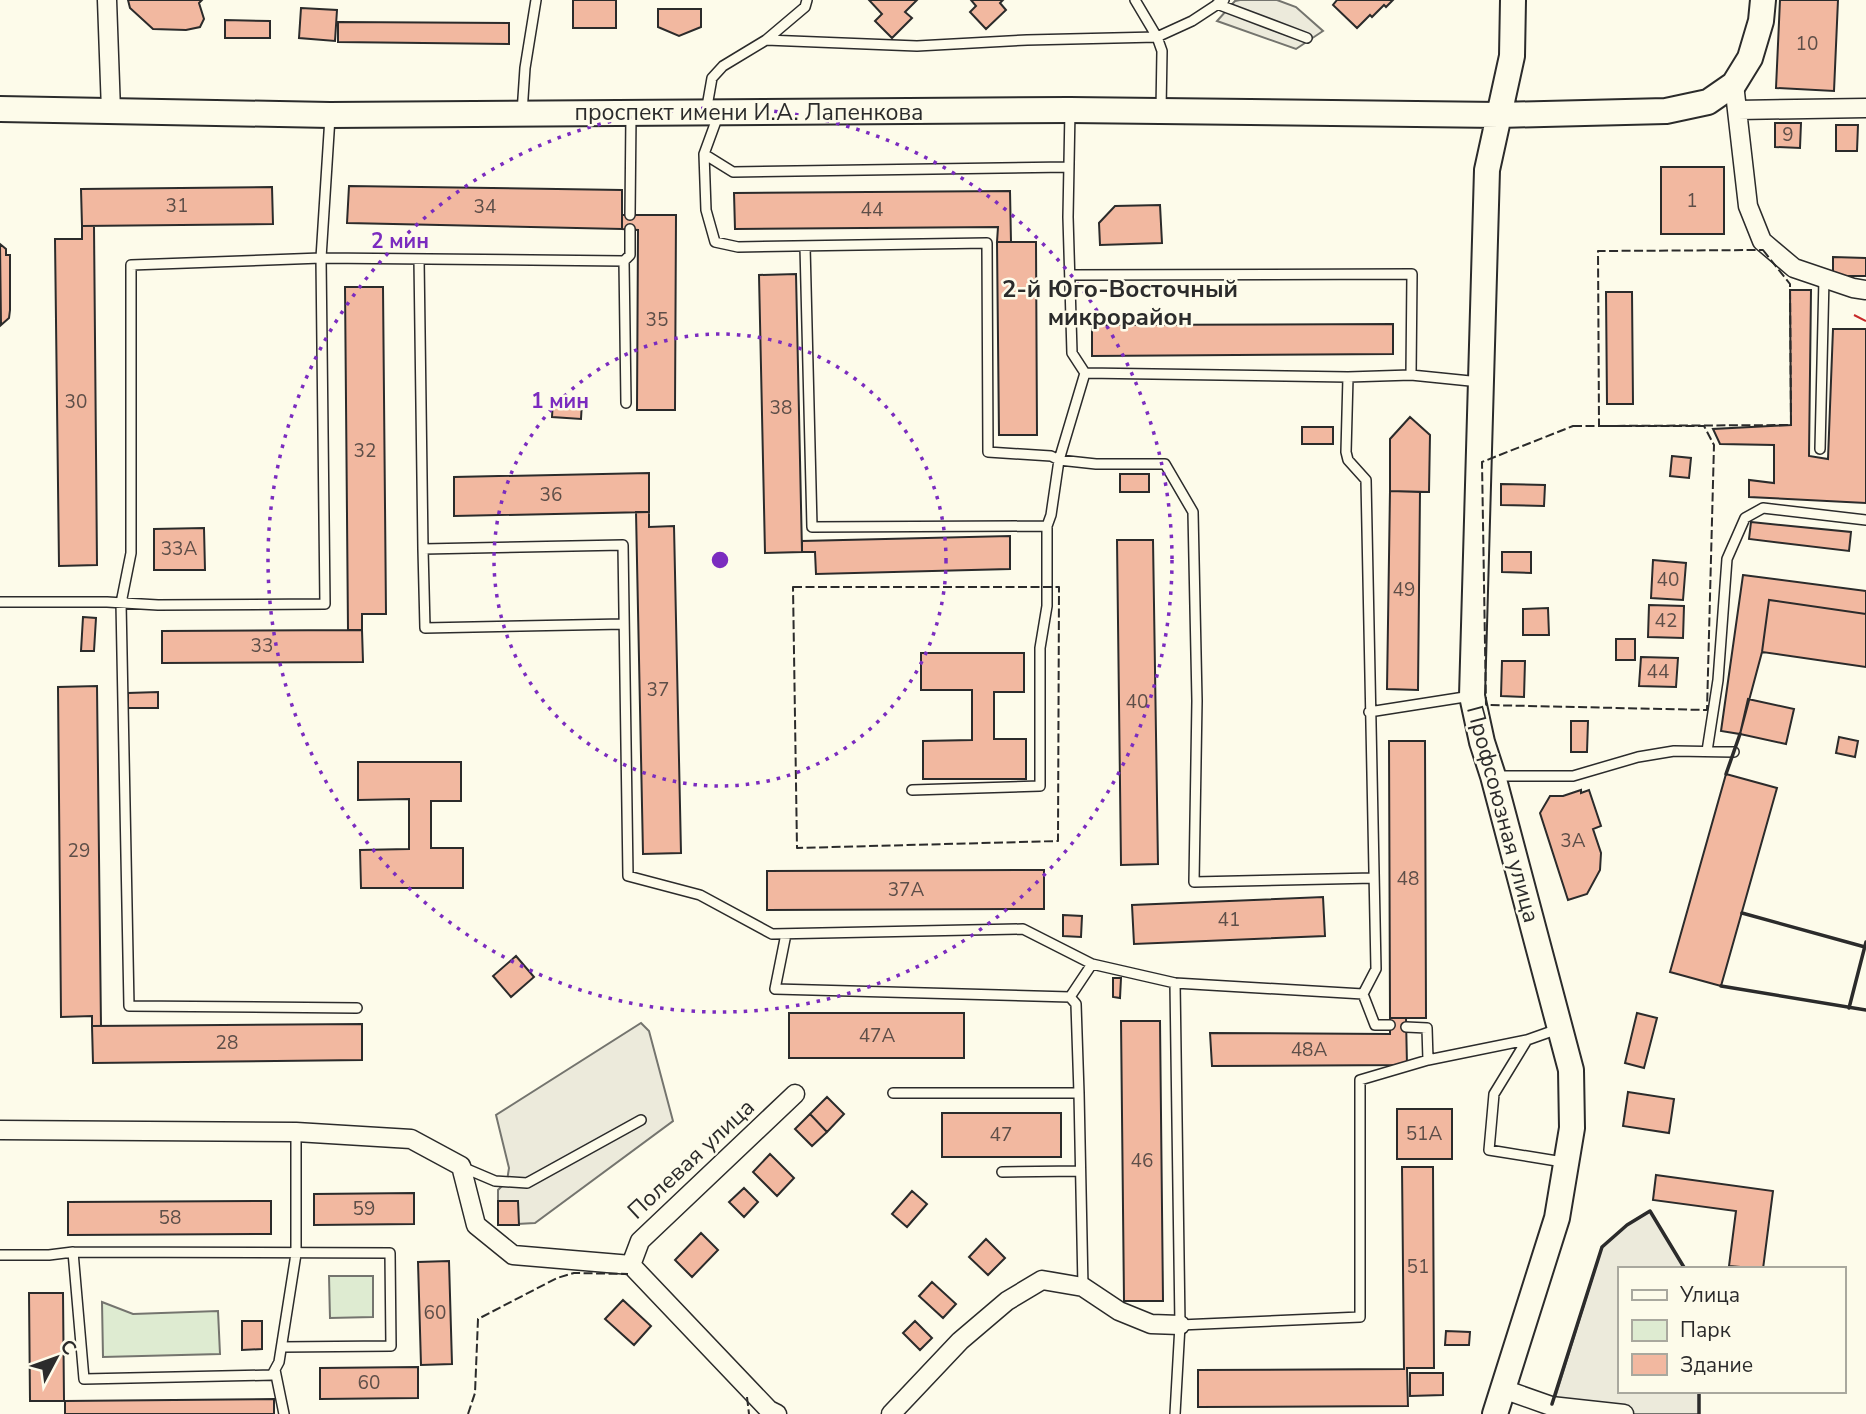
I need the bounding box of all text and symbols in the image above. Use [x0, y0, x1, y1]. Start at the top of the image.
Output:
house number: 10 [1796, 31, 1818, 57]
street label: проспект имени И.А. Лапенкова [574, 97, 924, 128]
house number: 9 [1782, 122, 1794, 148]
house number: 1 [1686, 188, 1698, 214]
house number: 31 [166, 193, 188, 219]
house number: 34 [474, 194, 496, 220]
house number: 44 [861, 197, 883, 223]
text: 2 мин [371, 227, 429, 255]
district label: 2-й Юго-Восточный микрорайон [1002, 273, 1238, 333]
house number: 35 [646, 307, 668, 333]
text: 1 мин [531, 387, 589, 415]
house number: 30 [65, 389, 87, 415]
house number: 38 [770, 395, 792, 421]
house number: 32 [354, 438, 376, 464]
house number: 36 [540, 482, 562, 508]
house number: 33А [161, 536, 197, 562]
centre of rings [708, 548, 732, 572]
house number: 40 [1657, 567, 1679, 593]
house number: 49 [1393, 577, 1415, 603]
house number: 42 [1655, 608, 1677, 634]
house number: 33 [251, 633, 273, 659]
house number: 44 [1647, 659, 1669, 685]
house number: 37 [647, 677, 669, 703]
house number: 40 [1126, 689, 1148, 715]
street label: Профсоюзная улица [1459, 702, 1547, 926]
house number: 3А [1560, 828, 1586, 854]
house number: 29 [68, 838, 90, 864]
house number: 48 [1397, 866, 1419, 892]
house number: 37А [888, 877, 924, 903]
house number: 41 [1218, 907, 1240, 933]
house number: 47А [859, 1023, 895, 1049]
house number: 28 [216, 1030, 238, 1056]
house number: 48А [1291, 1037, 1327, 1063]
street label: Полевая улица [621, 1092, 761, 1226]
house number: 51А [1406, 1121, 1442, 1147]
house number: 47 [990, 1122, 1012, 1148]
house number: 46 [1131, 1148, 1153, 1174]
house number: 59 [353, 1196, 375, 1222]
house number: 58 [159, 1205, 181, 1231]
house number: 51 [1407, 1254, 1429, 1280]
legend [1618, 1267, 1845, 1393]
text: Улица [1679, 1281, 1740, 1309]
house number: 60 [424, 1300, 446, 1326]
text: Парк [1680, 1316, 1732, 1344]
north arrow [21, 1323, 91, 1393]
text: С [54, 1334, 82, 1361]
text: Здание [1680, 1351, 1753, 1379]
house number: 60 [358, 1370, 380, 1396]

